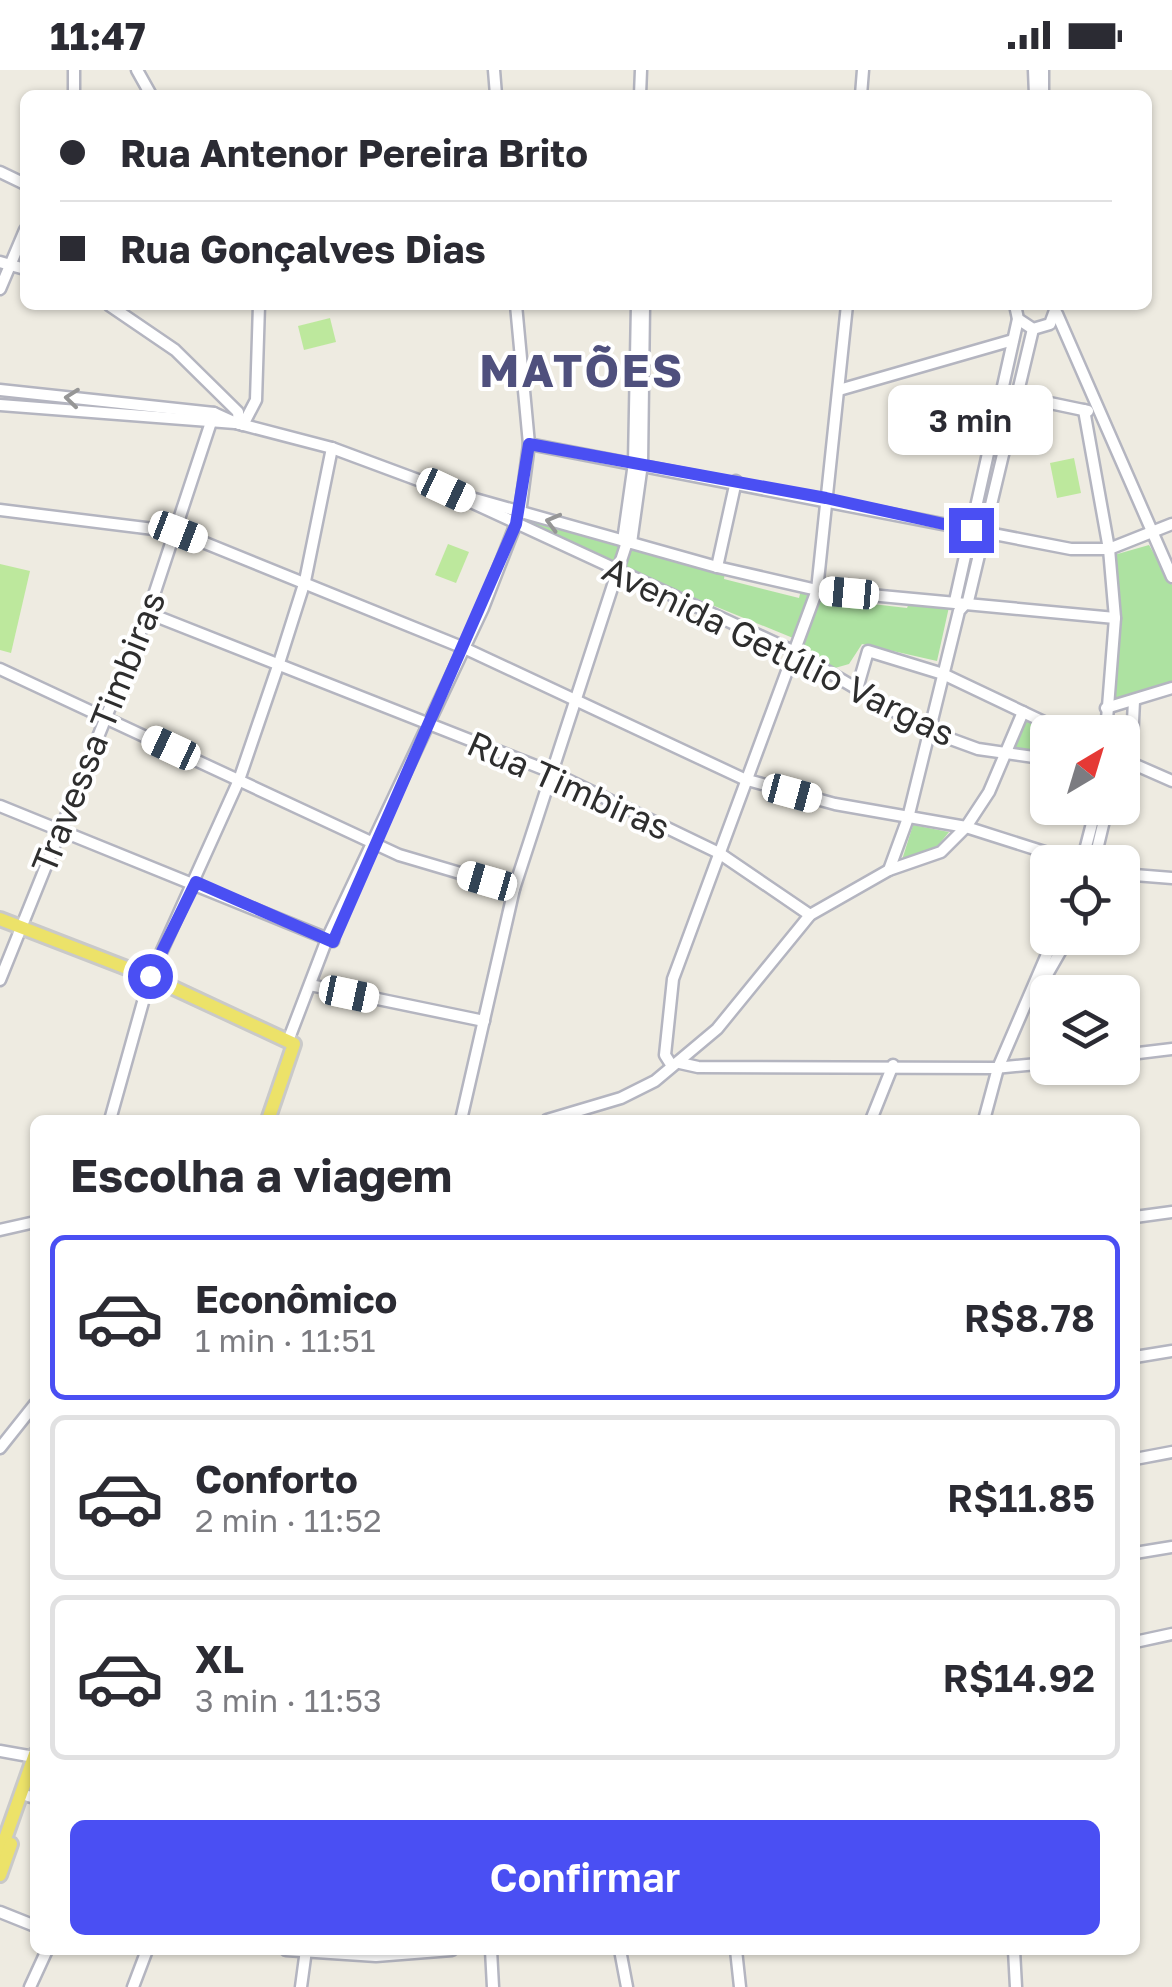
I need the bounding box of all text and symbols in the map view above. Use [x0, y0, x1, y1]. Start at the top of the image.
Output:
text: 11:47 [50, 13, 146, 58]
text: Rua Antenor Pereira Brito [120, 130, 588, 175]
text: Rua Gonçalves Dias [120, 226, 486, 271]
district label: MATÕES [479, 343, 685, 397]
callout: 3 min [888, 385, 1054, 455]
one-way arrow [63, 387, 79, 409]
text: 3 min [929, 401, 1012, 439]
car [412, 464, 480, 516]
car [145, 507, 211, 557]
route end [949, 508, 994, 553]
one-way arrow [545, 513, 563, 534]
street label: Avenida Getúlio Vargas [596, 547, 962, 755]
car [818, 575, 880, 611]
street label: Travessa Timbiras [22, 585, 174, 879]
north arrow [1030, 715, 1140, 825]
map controls [1030, 715, 1140, 1085]
car [137, 722, 205, 774]
street label: Rua Timbiras [461, 722, 677, 848]
car [759, 771, 825, 815]
button: locate [1030, 845, 1140, 955]
car [454, 858, 520, 904]
route start [128, 954, 173, 999]
car [317, 973, 381, 1015]
button: layers [1030, 975, 1140, 1085]
text: Escolha a viagem [70, 1148, 452, 1202]
icon: car [75, 1273, 165, 1363]
text: Econômico [195, 1276, 397, 1321]
text: R$8.78 [964, 1295, 1095, 1340]
text: 1 min · 11:51 [195, 1321, 375, 1359]
icon: car [75, 1453, 165, 1543]
text: Conforto [195, 1456, 358, 1501]
text: R$11.85 [947, 1475, 1095, 1520]
text: 2 min · 11:52 [195, 1501, 382, 1539]
icon: car [75, 1633, 165, 1723]
text: XL [195, 1636, 244, 1681]
text: R$14.92 [942, 1655, 1095, 1700]
text: 3 min · 11:53 [195, 1681, 382, 1719]
button: Confirmar [70, 1820, 1100, 1935]

